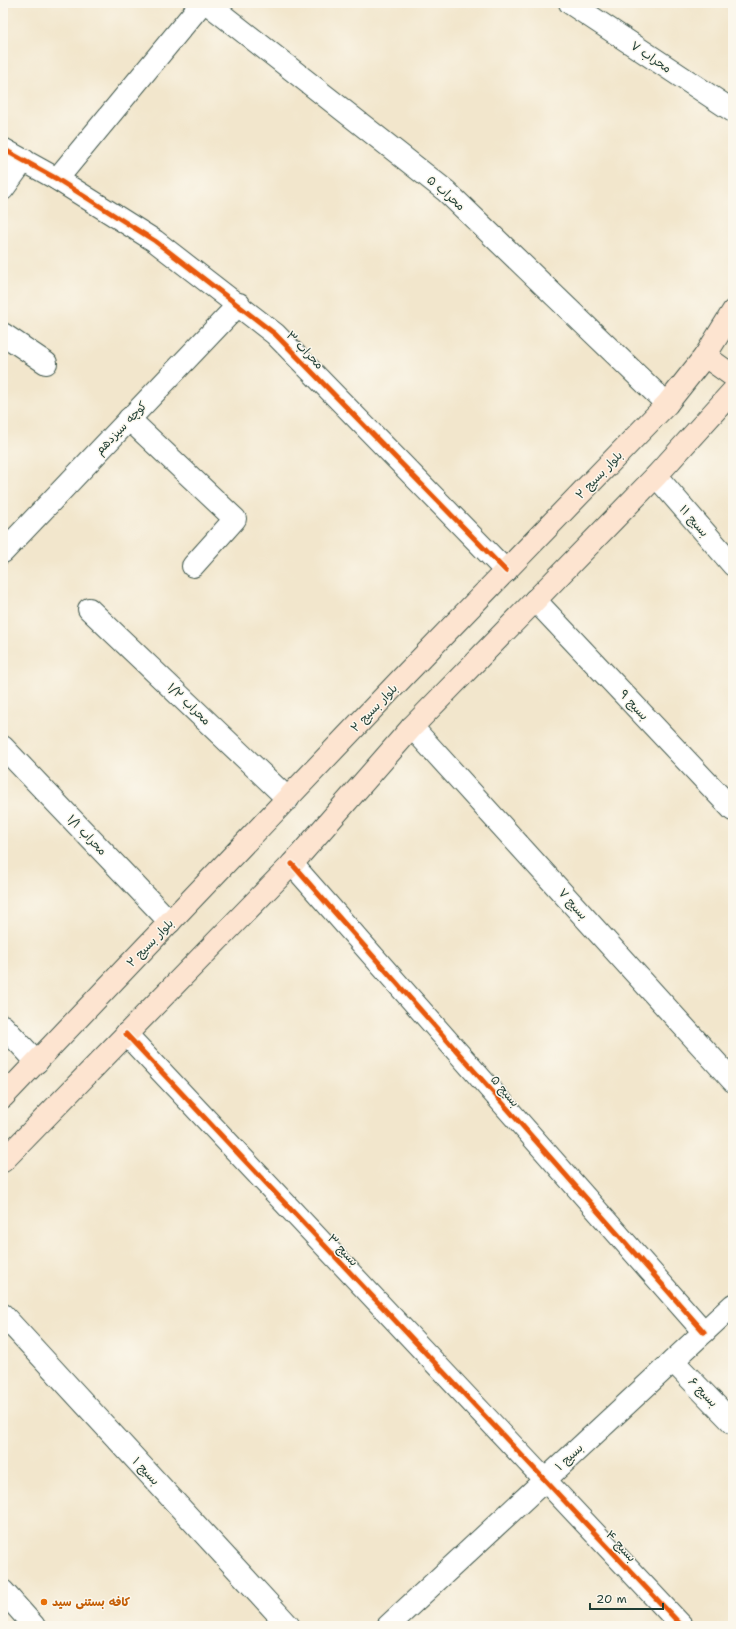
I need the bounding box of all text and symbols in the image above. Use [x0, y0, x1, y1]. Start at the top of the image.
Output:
street label: محراب ۷ [627, 37, 675, 77]
street label: محراب ۵ [423, 172, 469, 214]
street label: محراب ۳ [283, 327, 327, 373]
street label: کوچه سیزدهم [91, 398, 151, 459]
street label: بلوار بسیج ۲ [572, 448, 627, 503]
street label: ۱۱ بسیج [675, 502, 712, 541]
street label: محراب ۱/۲ [164, 679, 214, 729]
street label: بلوار بسیج ۲ [347, 681, 402, 736]
street label: ۹ بسیج [615, 686, 652, 724]
street label: محراب ۱/۱ [64, 811, 110, 859]
street label: ۷ بسیج [554, 885, 591, 924]
street label: بلوار بسیج ۲ [123, 916, 178, 971]
street label: ۵ بسیج [486, 1072, 523, 1111]
street label: ۳ بسیج [323, 1231, 362, 1270]
street label: ۶ بسیج [684, 1374, 721, 1411]
street label: بسیج ۱ [552, 1440, 587, 1475]
street label: ۱ بسیج [128, 1454, 163, 1489]
street label: ۴ بسیج [602, 1527, 640, 1566]
scale bar [590, 1585, 663, 1611]
text: 20 m [596, 1591, 627, 1607]
place label: کافه بستنی سید [52, 1594, 131, 1610]
marker: کافه بستنی سید [39, 1597, 49, 1607]

